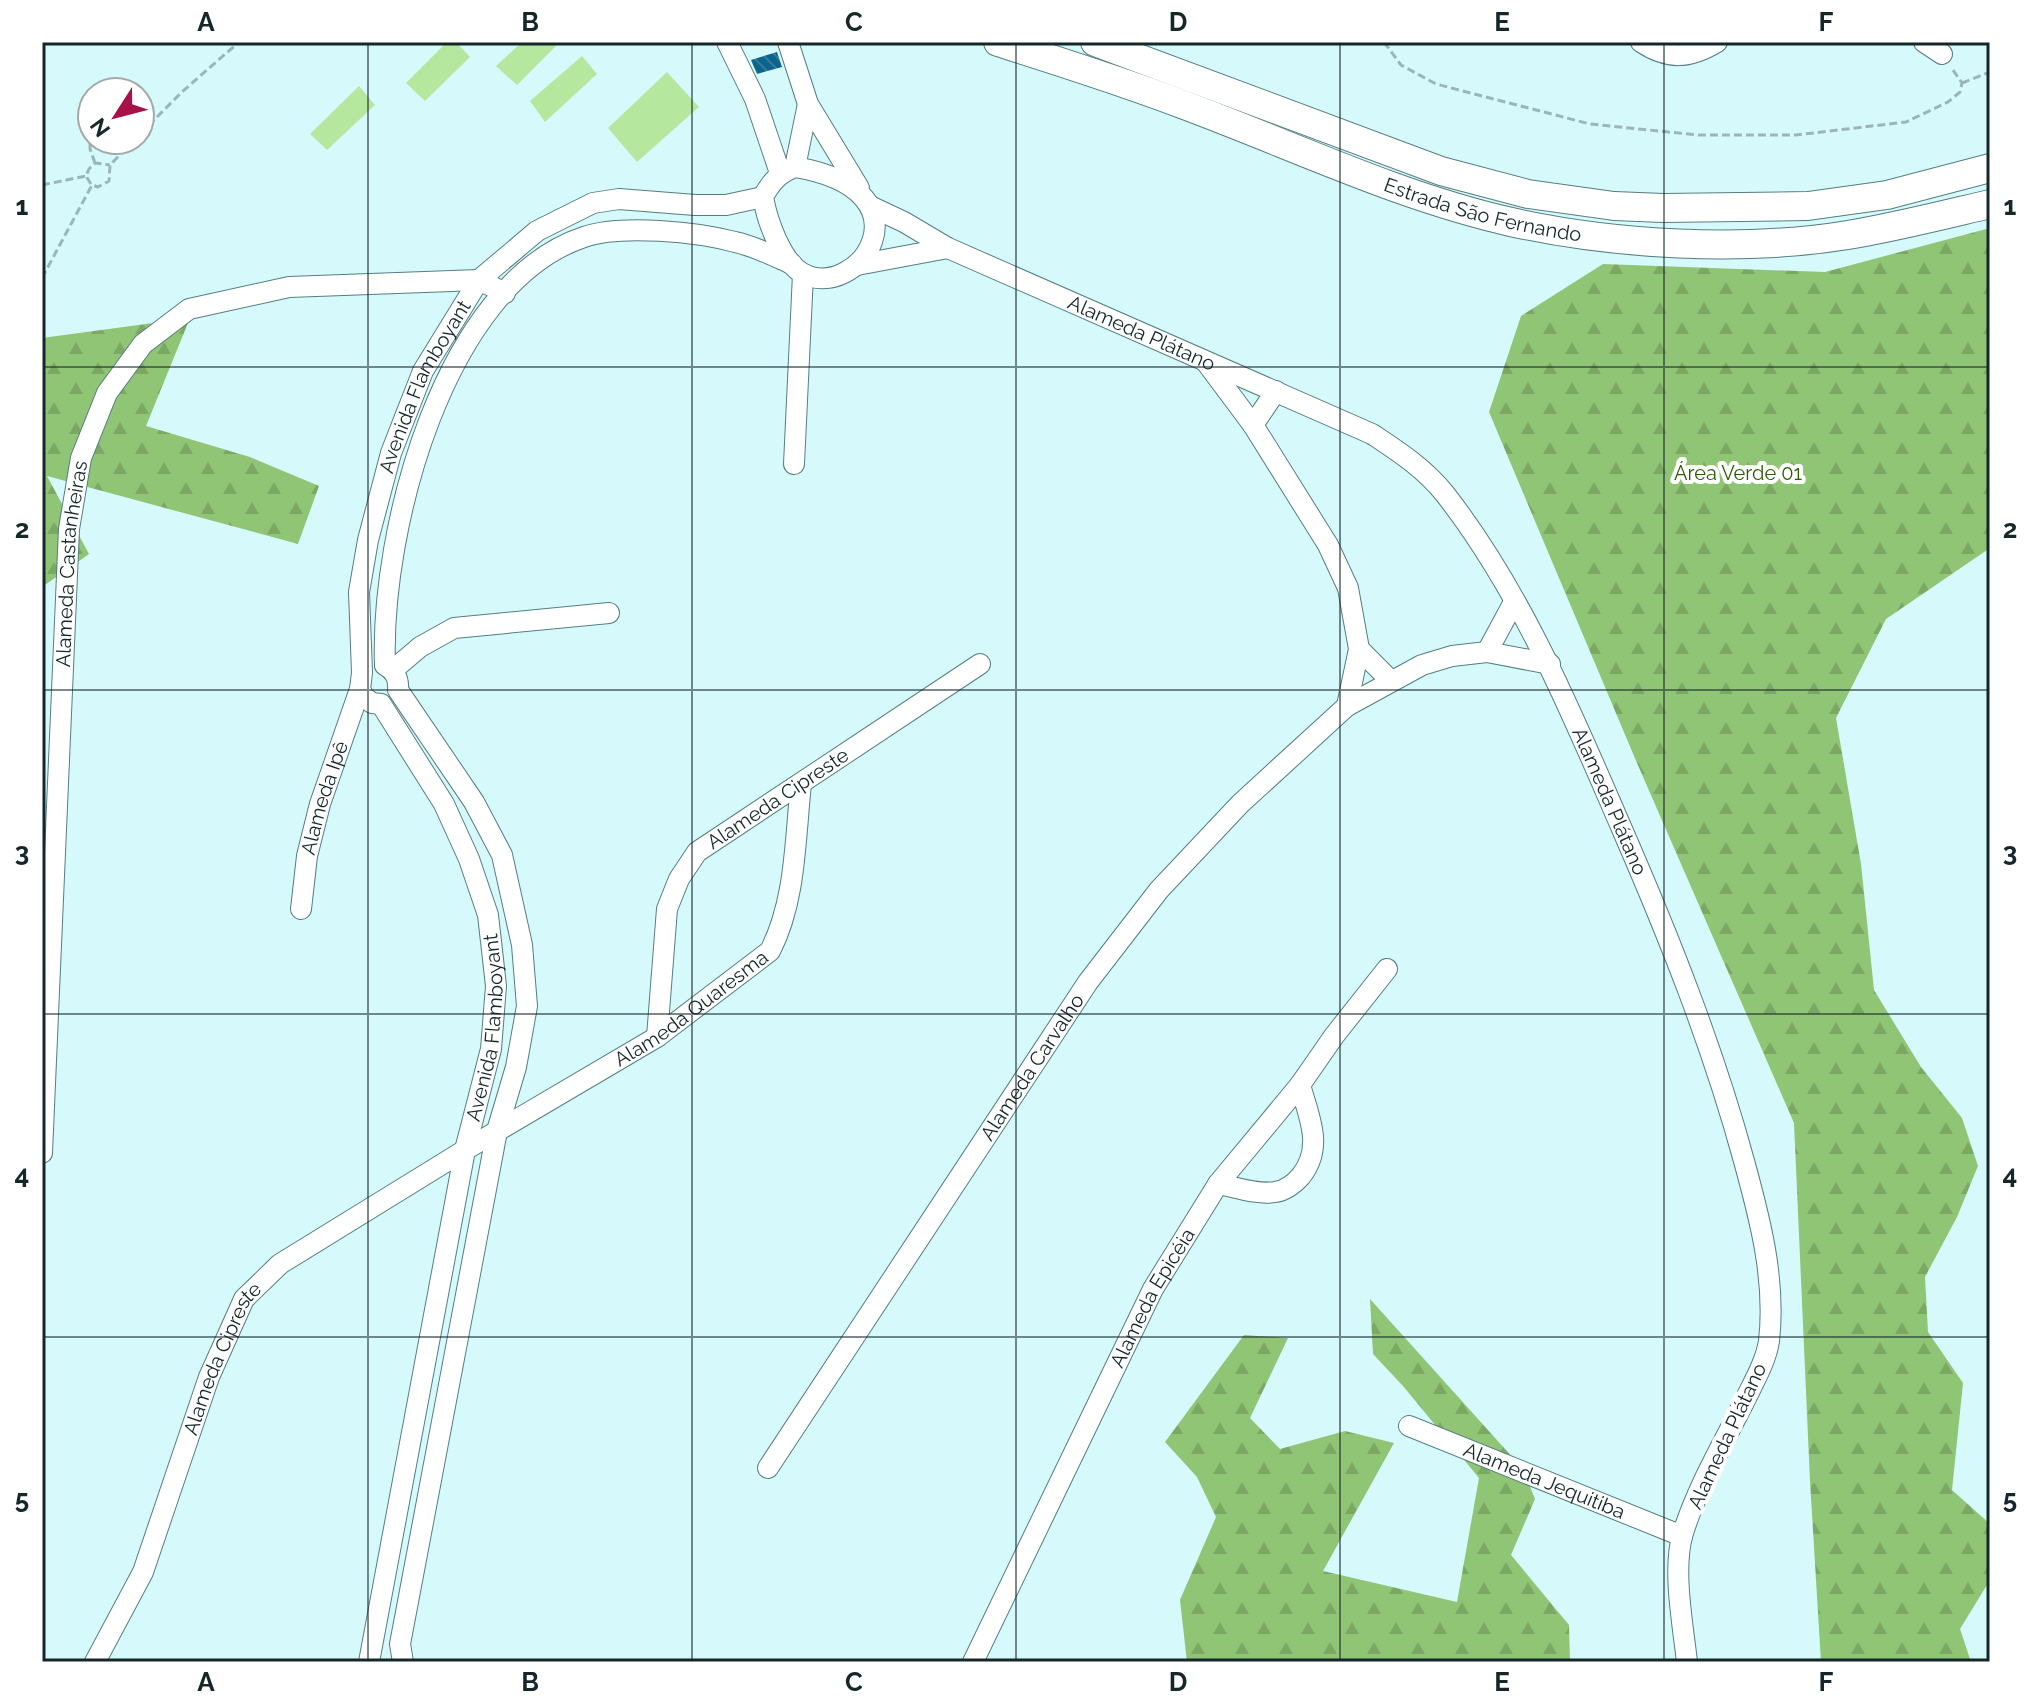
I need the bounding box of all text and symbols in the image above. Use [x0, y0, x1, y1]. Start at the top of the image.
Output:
text: A [197, 7, 215, 37]
text: B [521, 7, 539, 37]
text: C [845, 7, 863, 37]
text: D [1169, 7, 1187, 37]
text: E [1494, 7, 1510, 37]
text: F [1819, 7, 1834, 37]
north arrow [76, 76, 156, 156]
text: N [84, 113, 115, 142]
street label: Estrada São Fernando [1381, 173, 1583, 247]
text: 1 [16, 191, 29, 221]
text: 1 [2004, 191, 2017, 221]
street label: Alameda Plátano [1064, 290, 1219, 376]
street label: Avenida Flamboyant [374, 295, 476, 476]
street label: Alameda Castanheiras [51, 459, 92, 668]
park label: Área Verde 01 [1674, 461, 1802, 485]
text: 2 [15, 514, 29, 544]
text: 2 [2003, 514, 2017, 544]
street label: Alameda Plátano [1567, 724, 1652, 879]
street label: Alameda Ipê [296, 738, 353, 857]
street label: Alameda Cipreste [702, 743, 853, 854]
text: 3 [15, 837, 29, 867]
text: 3 [2003, 837, 2017, 867]
street label: Avenida Flamboyant [461, 932, 508, 1124]
street label: Alameda Quaresma [610, 945, 773, 1071]
street label: Alameda Carvalho [975, 989, 1089, 1145]
text: 4 [15, 1160, 29, 1190]
text: 4 [2003, 1160, 2017, 1190]
street label: Alameda Epicéia [1105, 1224, 1200, 1371]
street label: Alameda Cipreste [178, 1277, 266, 1438]
street label: Alameda Plátano [1683, 1359, 1771, 1513]
street label: Alameda Jequitiba [1460, 1437, 1629, 1524]
text: 5 [15, 1484, 29, 1514]
text: 5 [2003, 1484, 2017, 1514]
text: A [197, 1667, 215, 1697]
text: B [521, 1667, 539, 1697]
text: C [845, 1667, 863, 1697]
text: D [1169, 1667, 1187, 1697]
text: E [1494, 1667, 1510, 1697]
text: F [1819, 1667, 1834, 1697]

